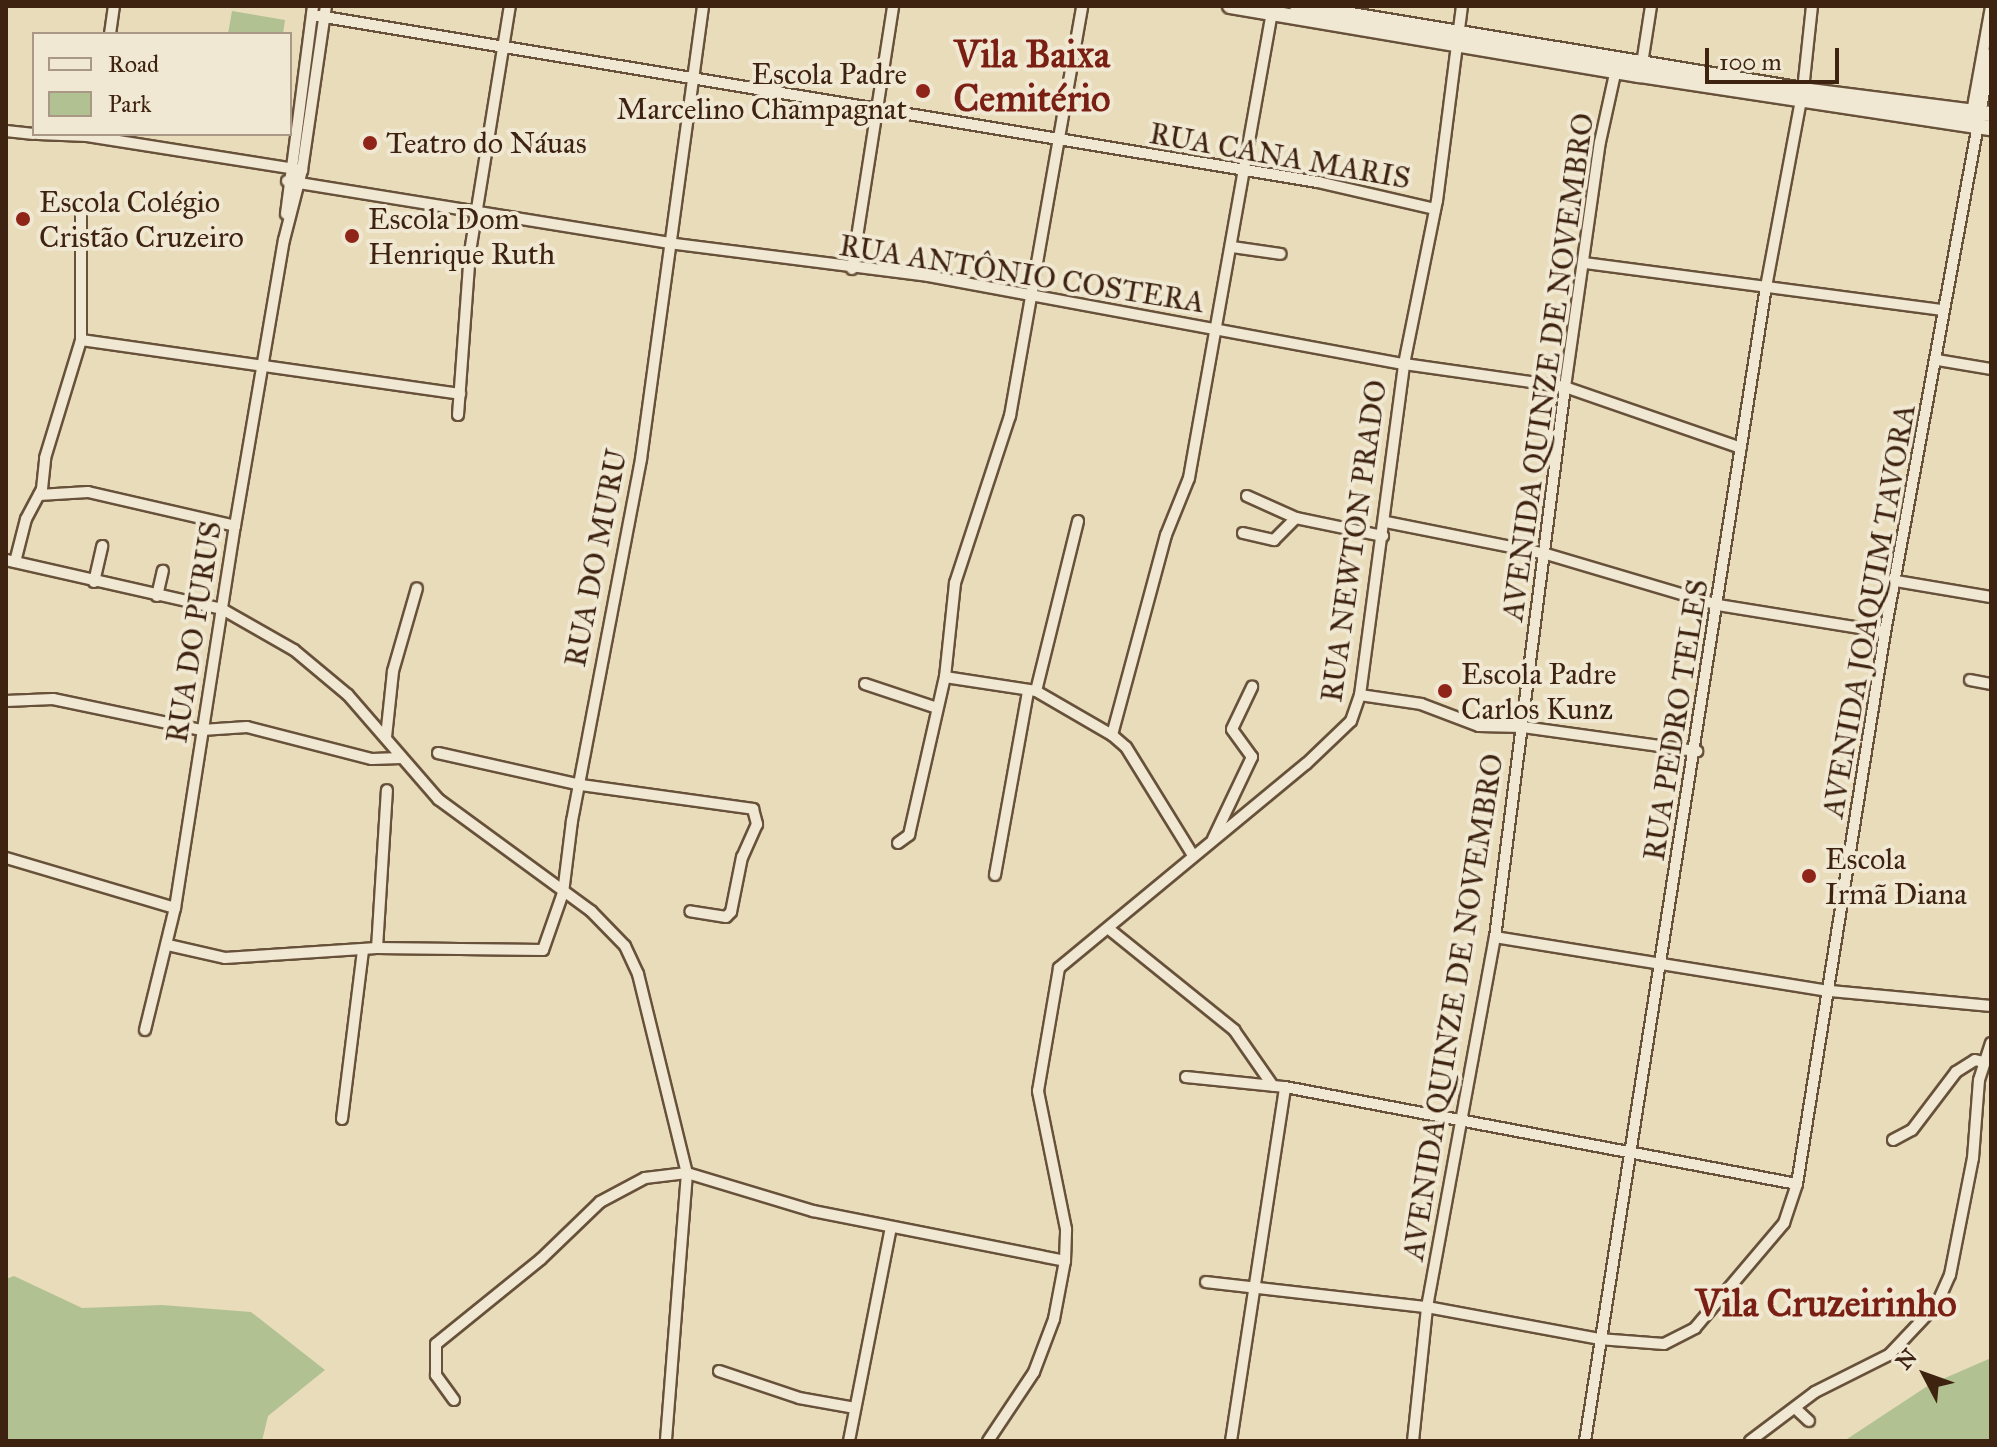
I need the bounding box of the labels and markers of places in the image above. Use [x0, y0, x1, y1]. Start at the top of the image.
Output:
place label: Escola Padre Marcelino Champagnat [617, 56, 907, 126]
marker: Escola Padre Marcelino Champagnat [914, 82, 932, 100]
place label: Teatro do Náuas [386, 125, 587, 161]
marker: Teatro do Náuas [361, 134, 379, 152]
place label: Escola Colégio Cristão Cruzeiro [39, 184, 244, 254]
place label: Escola Dom Henrique Ruth [368, 201, 555, 272]
marker: Escola Colégio Cristão Cruzeiro [14, 210, 32, 228]
marker: Escola Dom Henrique Ruth [343, 227, 361, 245]
place label: Escola Padre Carlos Kunz [1461, 656, 1616, 726]
marker: Escola Padre Carlos Kunz [1436, 682, 1454, 700]
place label: Escola Irmã Diana [1825, 841, 1967, 912]
marker: Escola Irmã Diana [1800, 867, 1818, 885]

